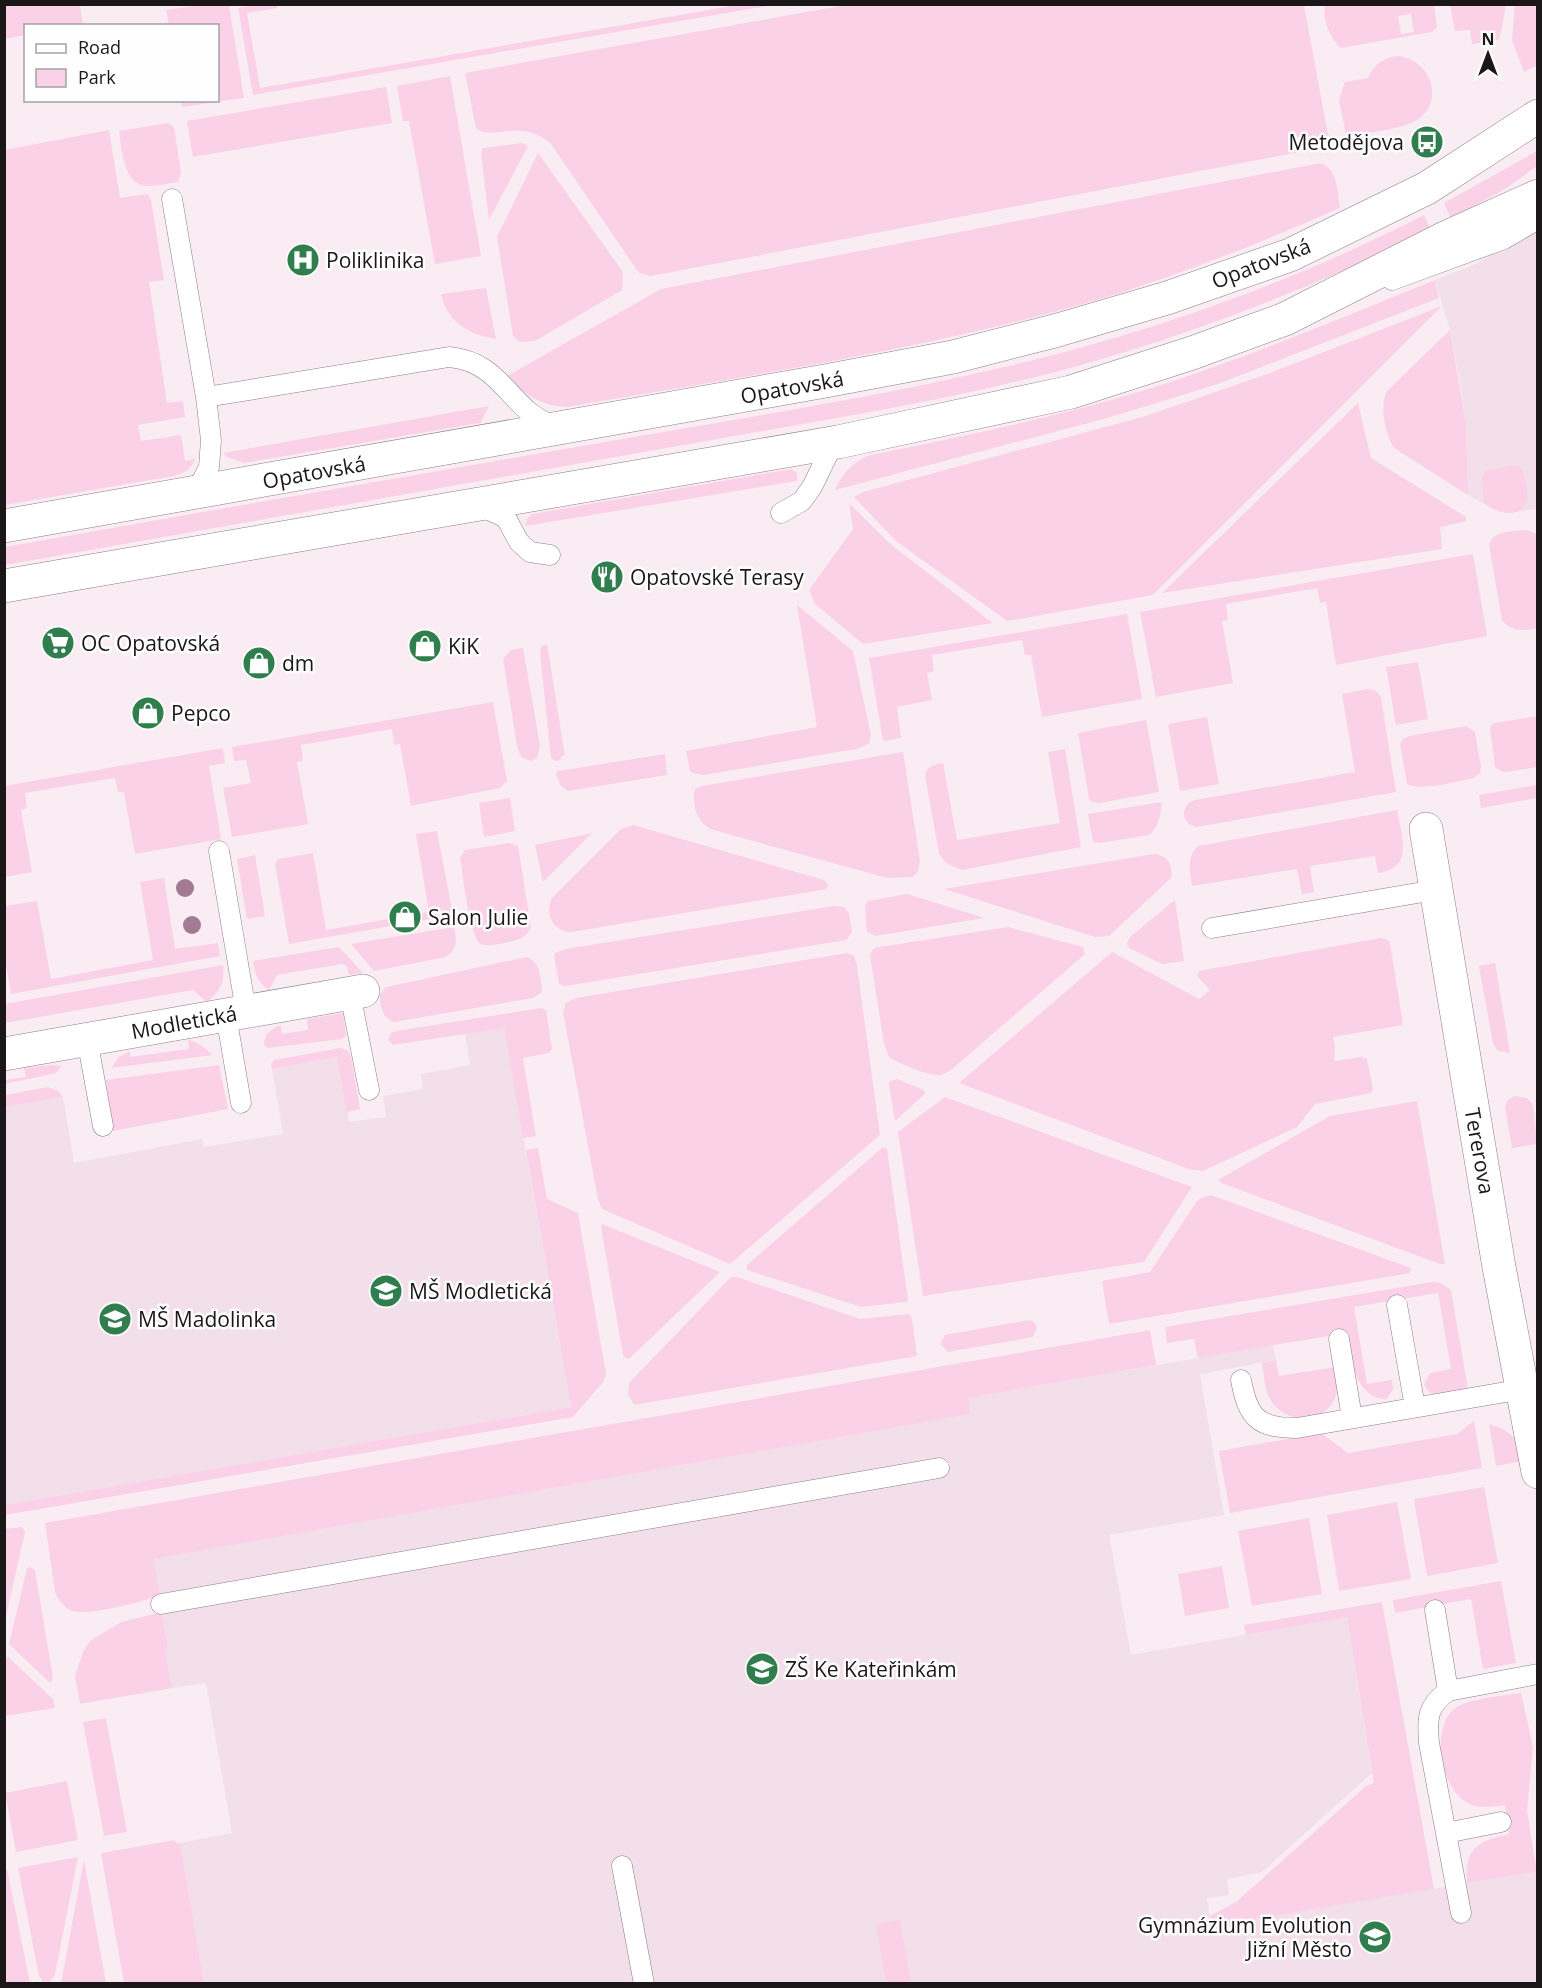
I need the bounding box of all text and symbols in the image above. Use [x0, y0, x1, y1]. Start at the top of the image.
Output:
legend [24, 24, 219, 102]
north arrow [1458, 24, 1518, 84]
text: N [1481, 28, 1495, 50]
text: Road [78, 35, 121, 59]
text: Park [78, 65, 116, 89]
bus stop icon: Metodějova [1409, 124, 1445, 160]
place label: Metodějova [1288, 128, 1404, 156]
street label: Opatovská [1207, 231, 1315, 295]
hospital icon: Poliklinika [285, 242, 321, 278]
place label: Poliklinika [326, 246, 424, 274]
street label: Opatovská [738, 364, 846, 410]
street label: Opatovská [260, 449, 368, 495]
restaurant icon: Opatovské Terasy [589, 559, 625, 595]
place label: Opatovské Terasy [630, 563, 804, 591]
supermarket icon: OC Opatovská [40, 625, 76, 661]
shop icon: KiK [407, 628, 443, 664]
place label: OC Opatovská [81, 629, 220, 657]
place label: KiK [448, 632, 479, 660]
shop icon: dm [241, 645, 277, 681]
place label: dm [282, 649, 314, 677]
shop icon: Pepco [130, 695, 166, 731]
place label: Pepco [171, 699, 231, 727]
shop icon: Salon Julie [387, 899, 423, 935]
place label: Salon Julie [428, 903, 528, 931]
street label: Modletická [129, 999, 239, 1045]
street label: Tererova [1459, 1106, 1501, 1196]
school or university icon: MŠ Modletická [368, 1273, 404, 1309]
place label: MŠ Modletická [409, 1277, 552, 1305]
school or university icon: MŠ Madolinka [97, 1301, 133, 1337]
place label: MŠ Madolinka [138, 1305, 276, 1333]
school or university icon: ZŠ Ke Kateřinkám [744, 1651, 780, 1687]
place label: ZŠ Ke Kateřinkám [785, 1655, 957, 1683]
place label: Gymnázium Evolution Jižní Město [1138, 1911, 1352, 1963]
school or university icon: Gymnázium Evolution Jižní Město [1357, 1919, 1393, 1955]

